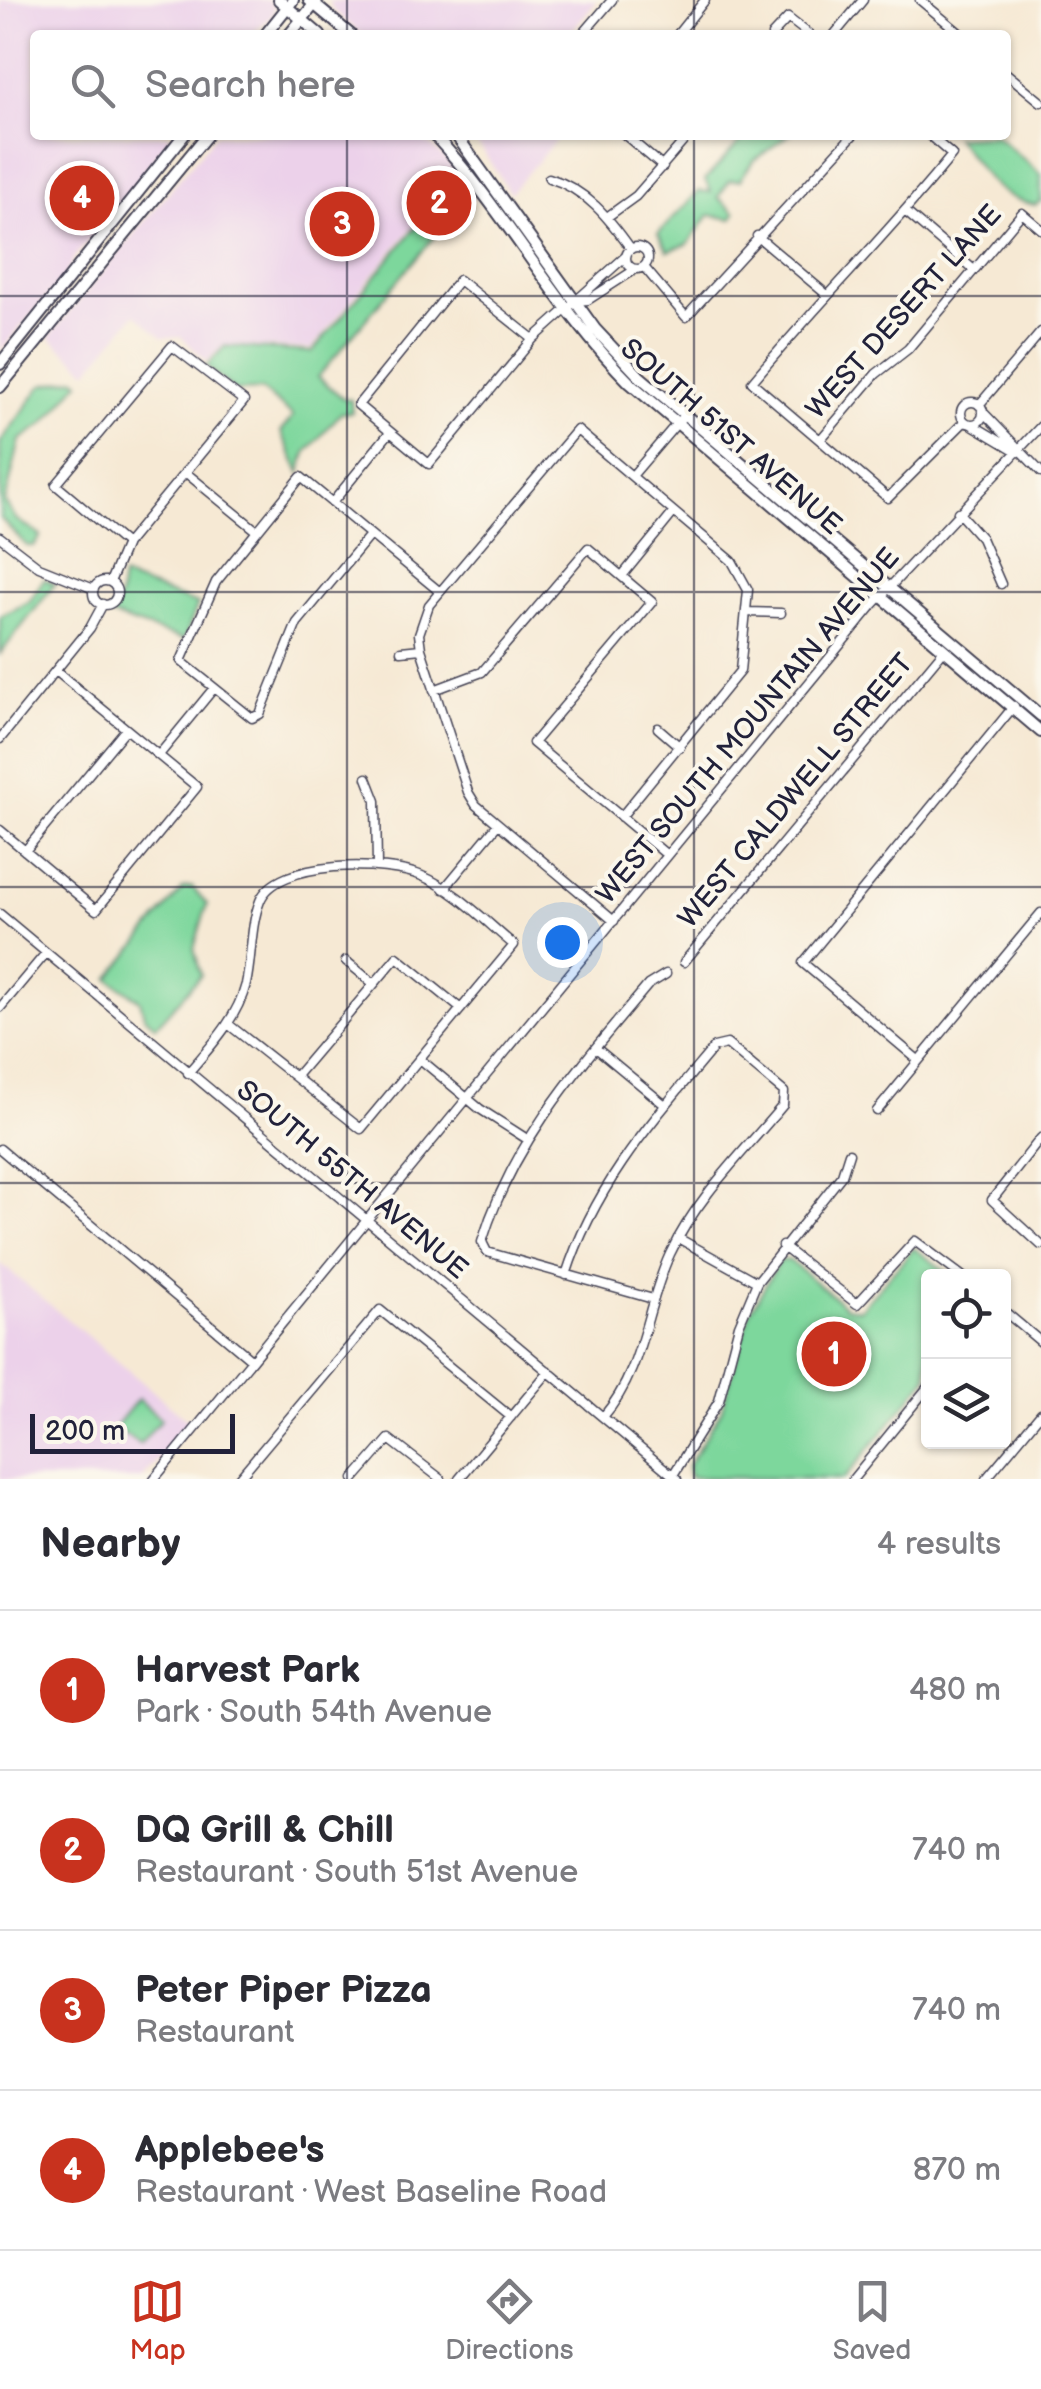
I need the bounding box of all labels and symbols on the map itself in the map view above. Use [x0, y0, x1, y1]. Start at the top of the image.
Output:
pin: 4 [49, 160, 114, 236]
pin: 2 [406, 166, 472, 240]
pin: 3 [310, 186, 374, 262]
street label: WEST DESERT LANE [799, 198, 1009, 426]
street label: SOUTH 51ST AVENUE [614, 332, 848, 542]
street label: WEST SOUTH MOUNTAIN AVENUE [590, 542, 906, 910]
street label: WEST CALDWELL STREET [672, 647, 920, 935]
your location [537, 917, 588, 968]
street label: SOUTH 55TH AVENUE [230, 1074, 474, 1286]
pin: 1 [802, 1316, 866, 1392]
scale bar [30, 1409, 235, 1454]

